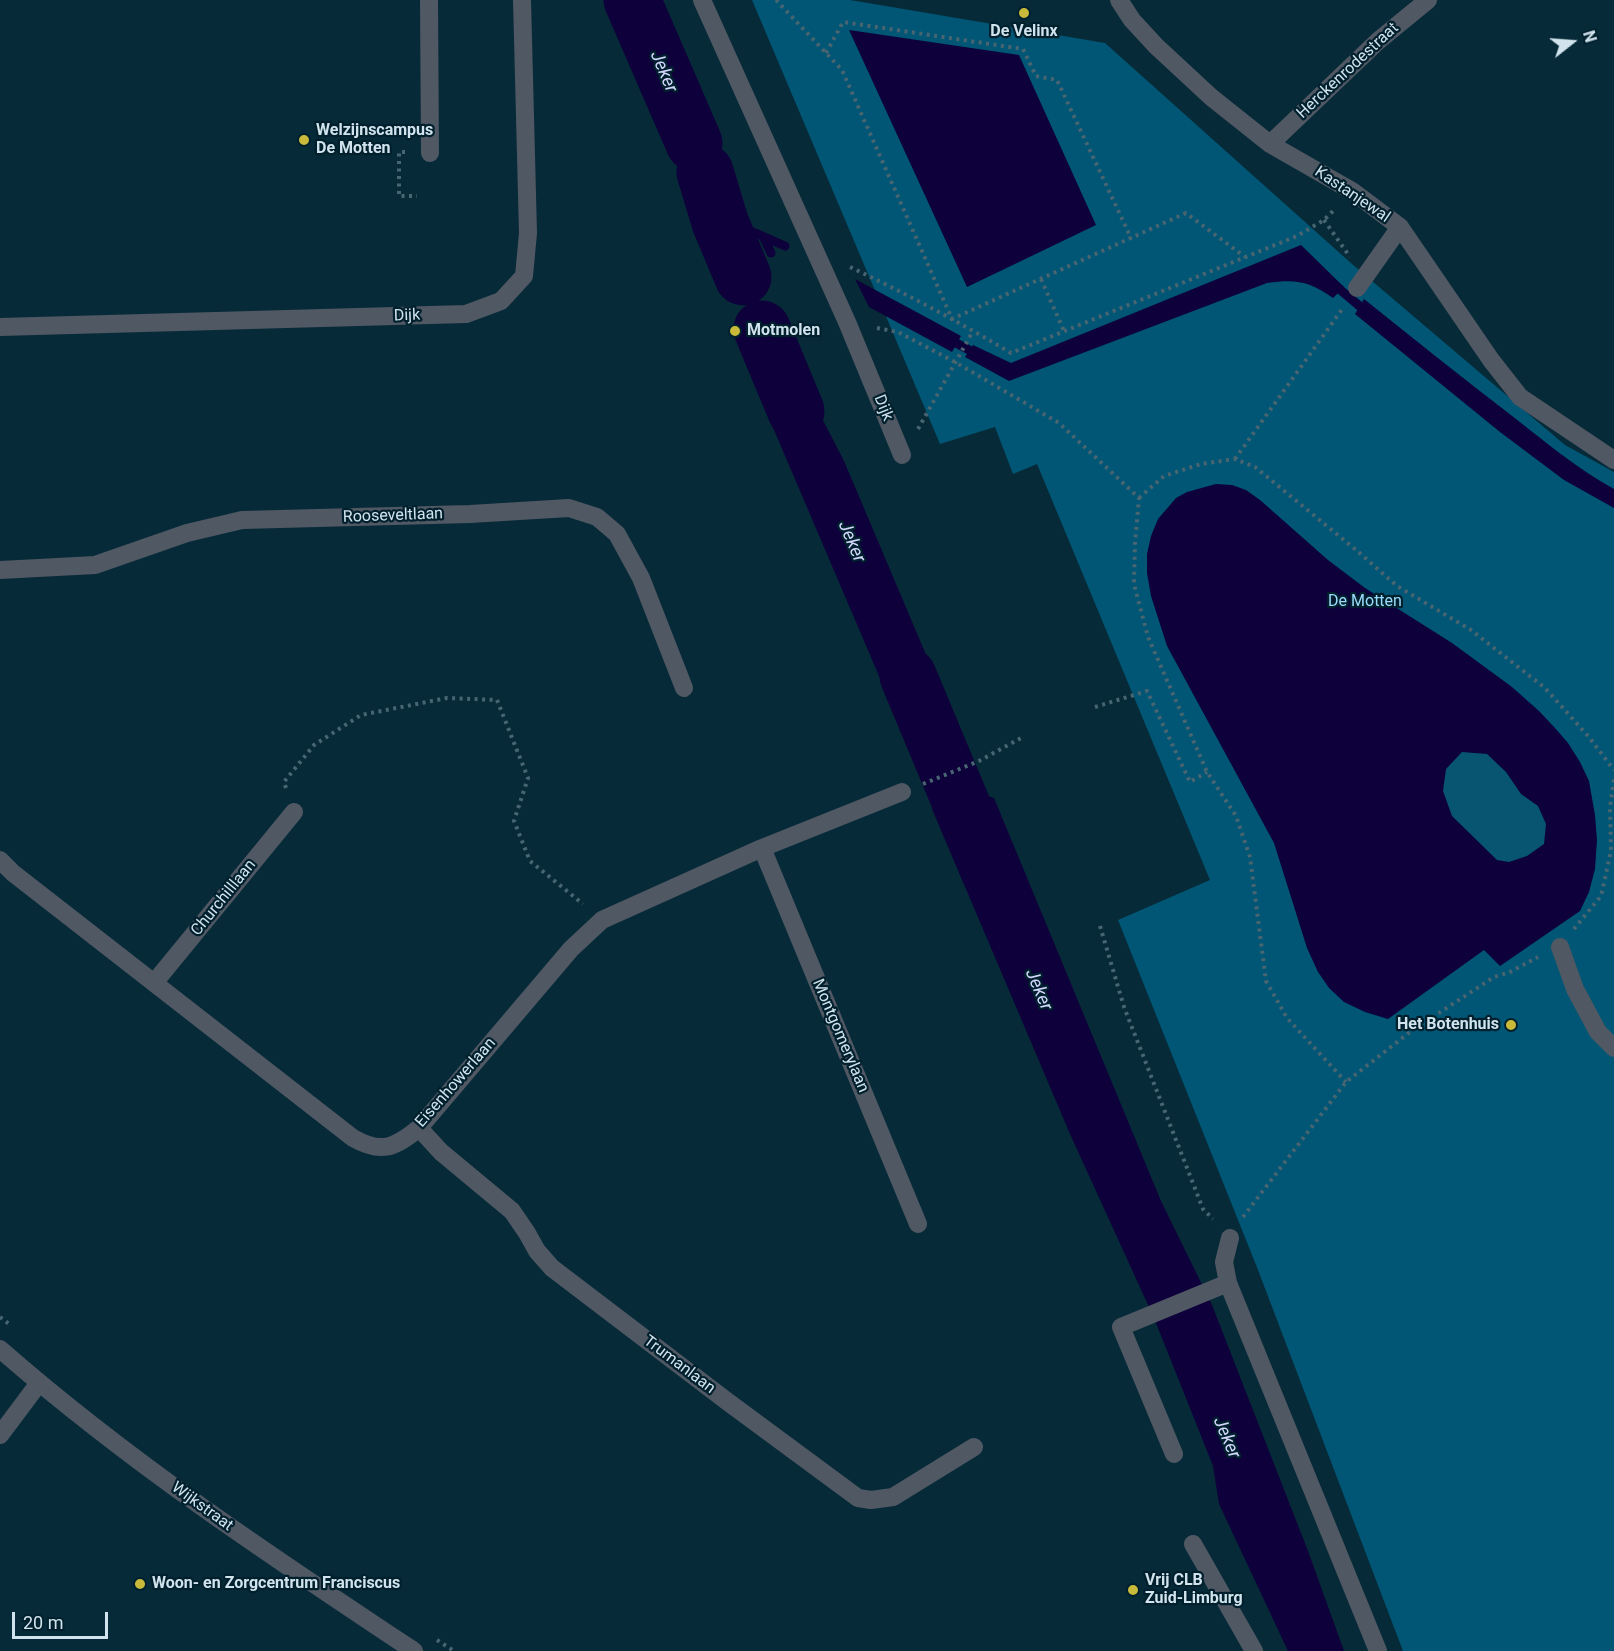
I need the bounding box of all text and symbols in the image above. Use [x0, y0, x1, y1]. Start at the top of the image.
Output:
marker: De Velinx [1017, 6, 1031, 20]
north arrow [1542, 12, 1602, 72]
street label: Herckenrodestraat [1293, 19, 1403, 123]
place label: De Velinx [990, 22, 1058, 42]
text: N [1579, 28, 1600, 45]
water label: Jeker [645, 48, 681, 96]
place label: Welzijnscampus De Motten [316, 121, 433, 159]
marker: Welzijnscampus De Motten [297, 133, 311, 147]
street label: Kastanjewal [1311, 163, 1393, 227]
street label: Dijk [394, 306, 420, 326]
place label: Motmolen [747, 321, 820, 341]
marker: Motmolen [728, 324, 742, 338]
street label: Dijk [869, 392, 897, 424]
street label: Rooseveltlaan [343, 505, 443, 527]
water label: Jeker [833, 518, 869, 566]
park label: De Motten [1328, 592, 1402, 612]
street label: Churchilllaan [187, 856, 261, 940]
water label: Jeker [1020, 966, 1056, 1014]
street label: Montgomerylaan [808, 977, 872, 1095]
place label: Het Botenhuis [1397, 1015, 1499, 1035]
marker: Het Botenhuis [1504, 1018, 1518, 1032]
street label: Eisenhowerlaan [412, 1034, 500, 1132]
street label: Trumanlaan [639, 1332, 719, 1398]
water label: Jeker [1208, 1414, 1244, 1462]
street label: Wijkstraat [168, 1478, 236, 1536]
place label: Vrij CLB Zuid-Limburg [1145, 1571, 1243, 1609]
place label: Woon- en Zorgcentrum Franciscus [152, 1574, 400, 1594]
marker: Woon- en Zorgcentrum Franciscus [133, 1577, 147, 1591]
marker: Vrij CLB Zuid-Limburg [1126, 1583, 1140, 1597]
scale bar [15, 1600, 111, 1638]
text: 20 m [23, 1612, 63, 1633]

